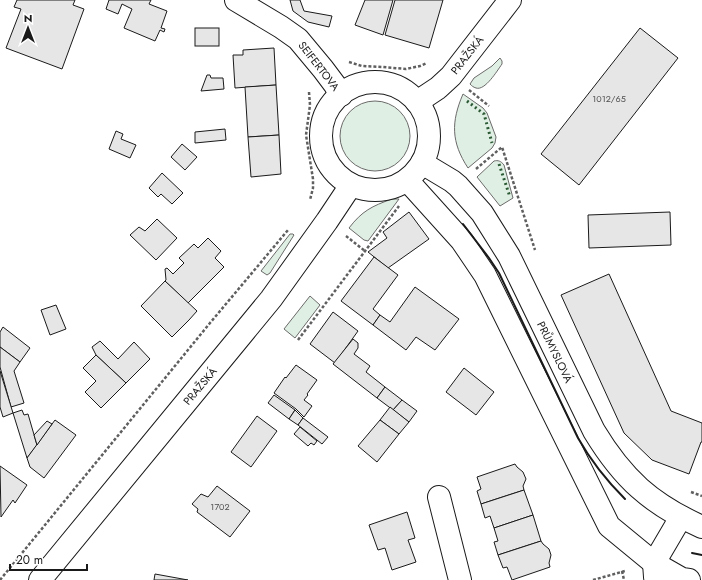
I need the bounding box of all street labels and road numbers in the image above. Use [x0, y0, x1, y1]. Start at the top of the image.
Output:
street label: PRAŽSKÁ [447, 32, 488, 78]
street label: SEIFERTOVA [295, 38, 344, 95]
street label: PRŮMYSLOVÁ [533, 319, 577, 386]
street label: PRAŽSKÁ [179, 363, 221, 408]

